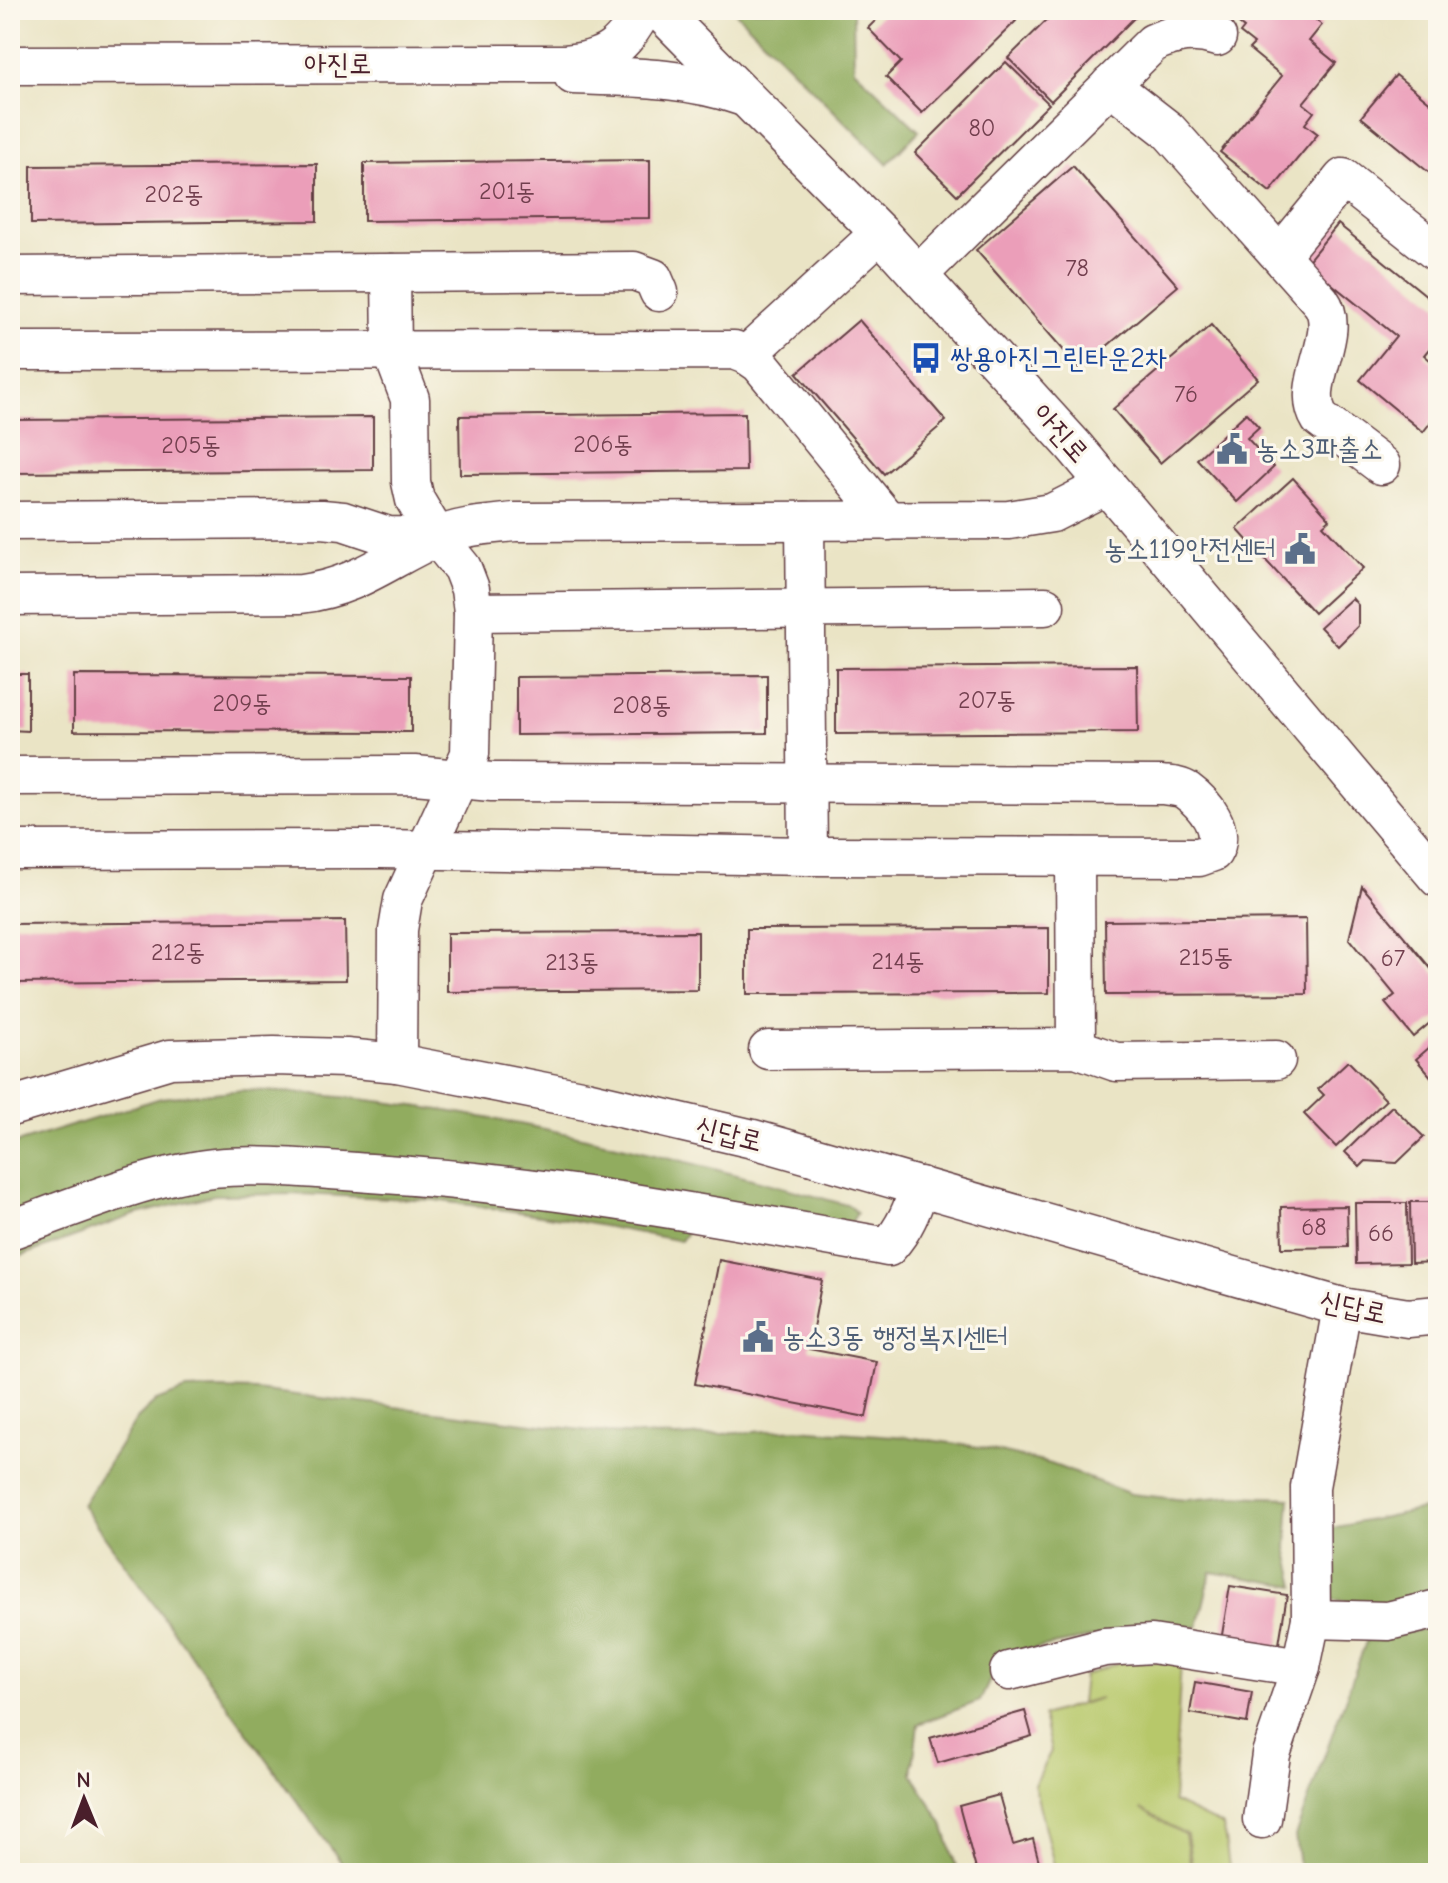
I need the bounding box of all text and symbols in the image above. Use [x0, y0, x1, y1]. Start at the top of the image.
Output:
street label: 아진로 [304, 48, 372, 80]
house number: 80 [969, 114, 995, 142]
house number: 201동 [479, 177, 535, 205]
house number: 202동 [144, 180, 204, 208]
house number: 78 [1065, 254, 1089, 282]
bus stop icon: 쌍용아진그린타운2차 [909, 341, 943, 375]
place label: 쌍용아진그린타운2차 [950, 342, 1167, 374]
house number: 76 [1174, 380, 1198, 408]
street label: 아진로 [1026, 397, 1096, 469]
house number: 206동 [573, 430, 633, 458]
house number: 205동 [161, 431, 221, 459]
public building icon: 농소3파출소 [1215, 432, 1249, 466]
place label: 농소3파출소 [1256, 433, 1383, 465]
public building icon: 농소119안전센터 [1283, 532, 1317, 566]
place label: 농소119안전센터 [1104, 533, 1276, 565]
house number: 207동 [958, 686, 1016, 714]
house number: 209동 [212, 689, 272, 717]
house number: 208동 [613, 691, 671, 719]
house number: 212동 [151, 938, 205, 966]
house number: 215동 [1179, 943, 1233, 971]
house number: 67 [1381, 944, 1405, 972]
house number: 214동 [872, 947, 924, 975]
house number: 213동 [545, 948, 599, 976]
street label: 신답로 [692, 1110, 766, 1158]
house number: 68 [1301, 1213, 1327, 1241]
house number: 66 [1368, 1219, 1394, 1247]
street label: 신답로 [1317, 1284, 1389, 1330]
public building icon: 농소3동 행정복지센터 [741, 1320, 775, 1354]
place label: 농소3동 행정복지센터 [782, 1321, 1008, 1353]
north arrow [44, 1759, 124, 1839]
text: N [76, 1767, 91, 1793]

